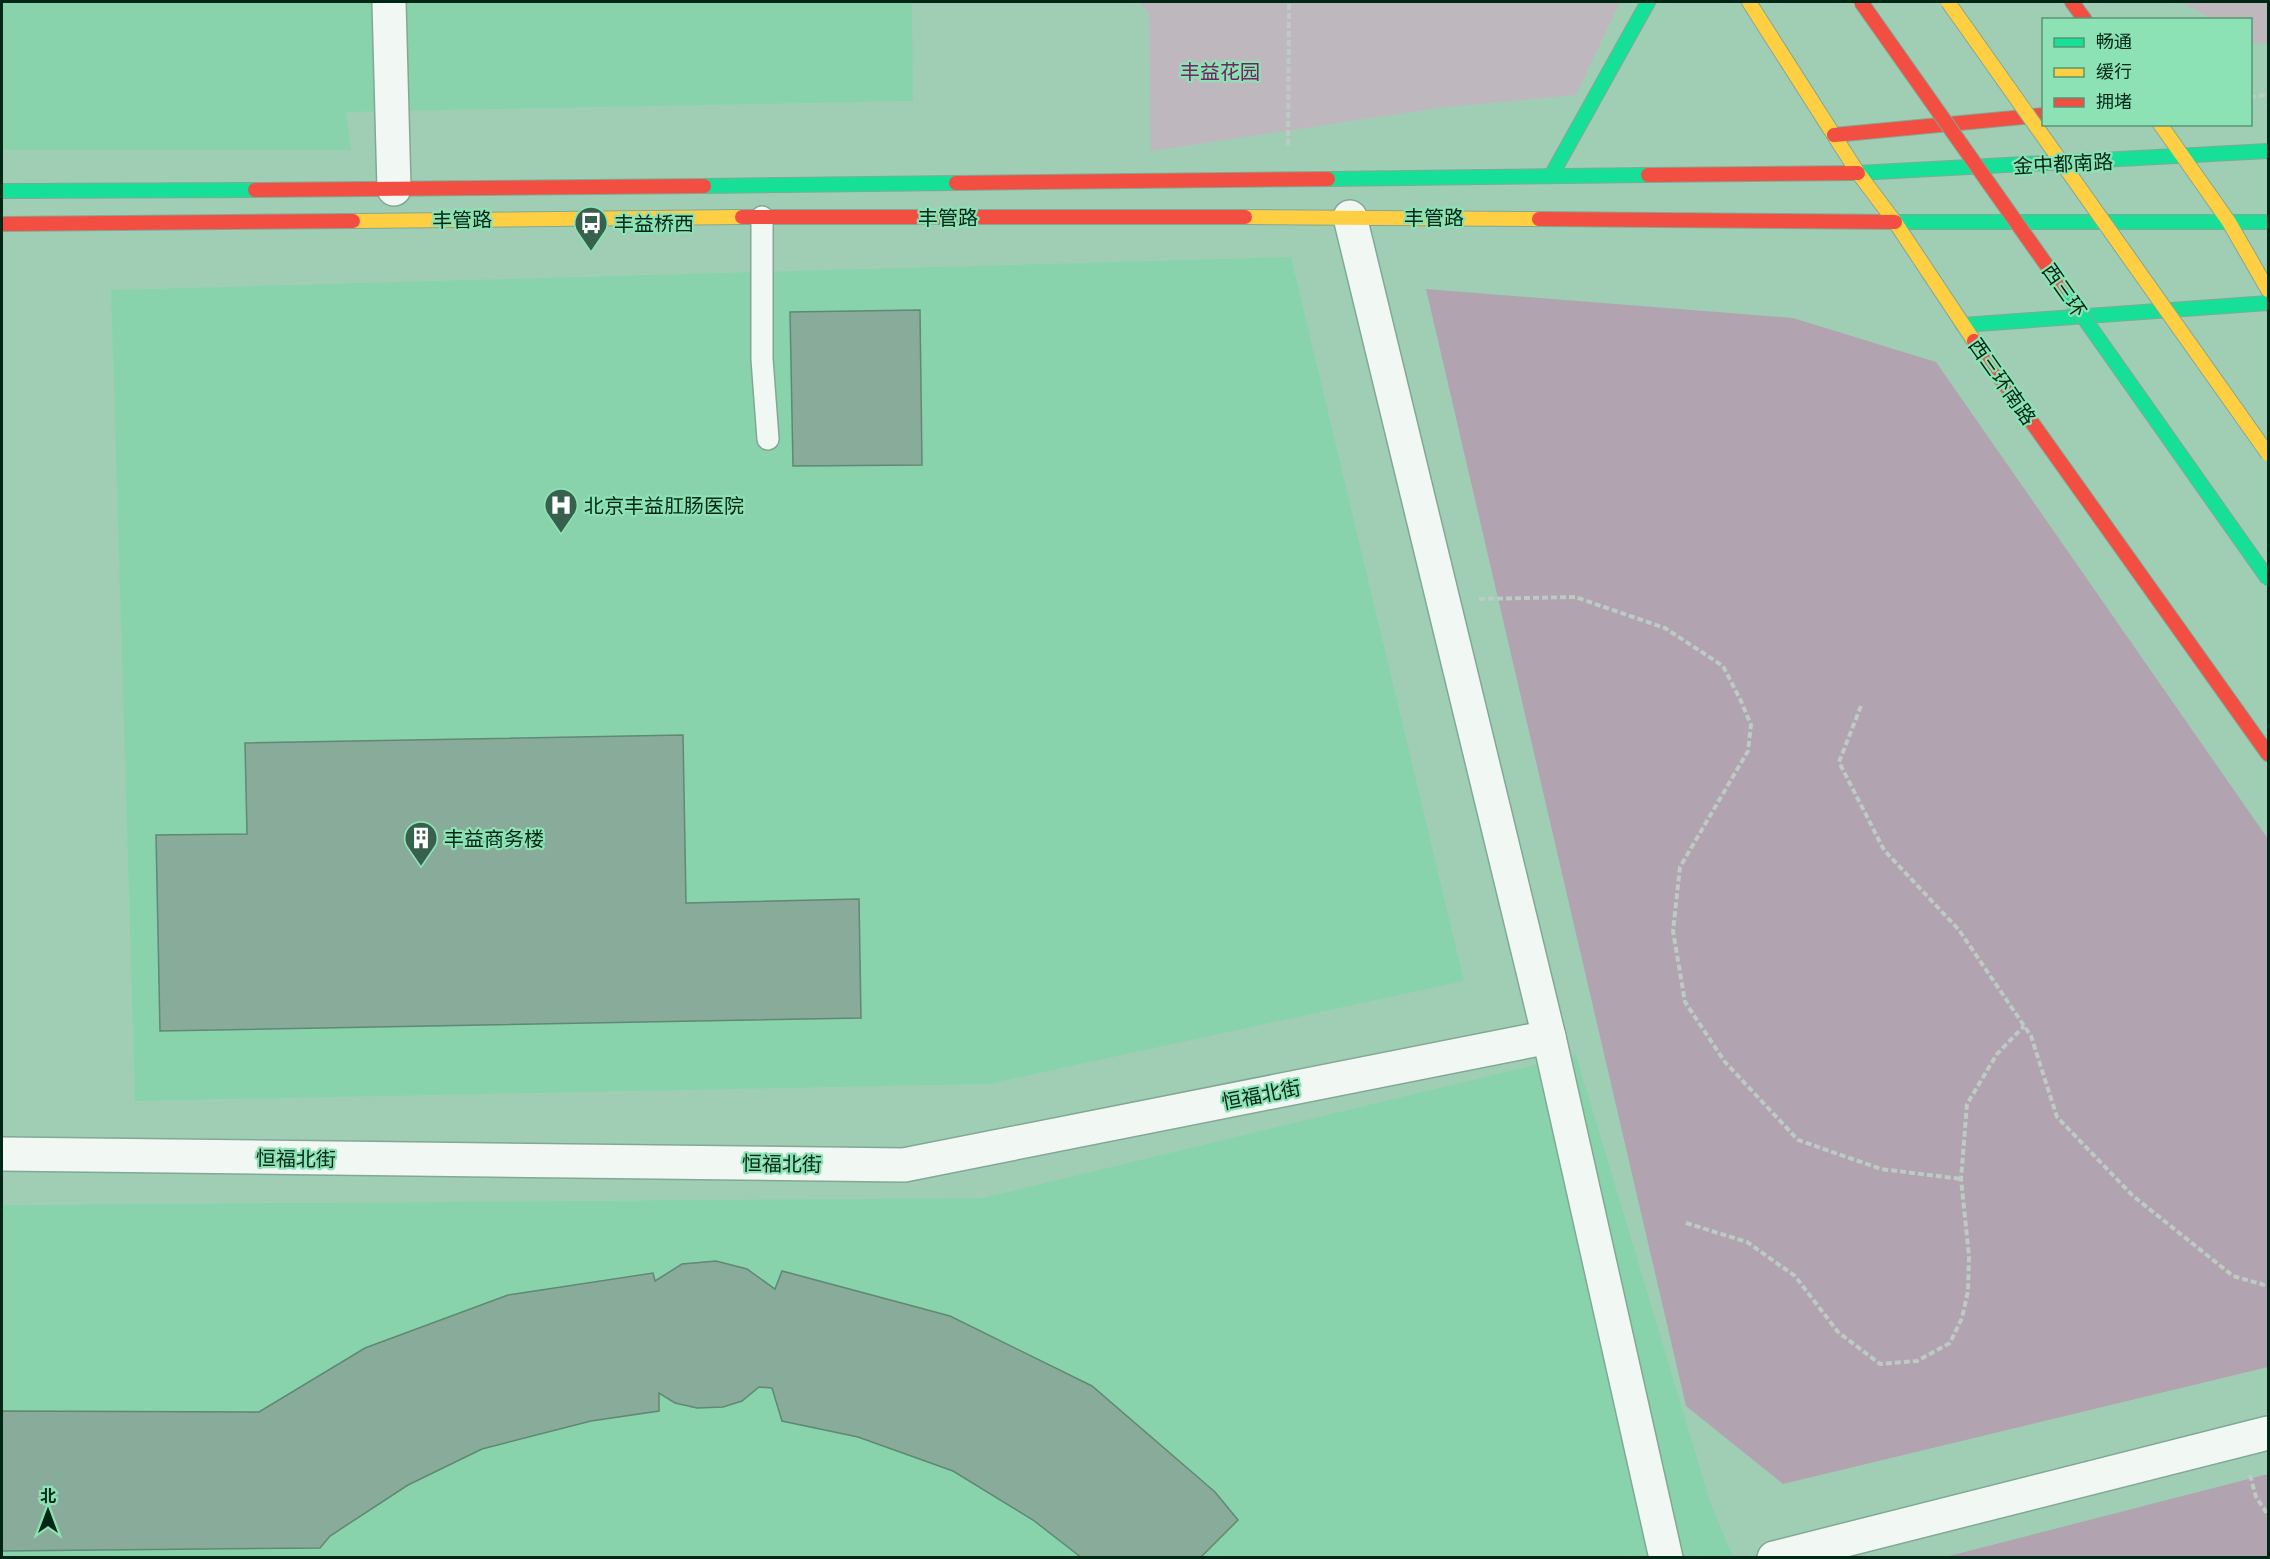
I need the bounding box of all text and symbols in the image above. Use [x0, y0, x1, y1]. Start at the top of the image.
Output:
legend [2042, 18, 2252, 126]
text: 畅通 [2096, 30, 2132, 52]
park label: 丰益花园 [1180, 59, 1260, 83]
text: 缓行 [2096, 60, 2132, 82]
text: 拥堵 [2096, 90, 2132, 112]
street label: 金中都南路 [2012, 148, 2114, 178]
bus stop icon: 丰益桥西 [573, 205, 609, 252]
street label: 丰管路 [918, 205, 978, 229]
street label: 丰管路 [1404, 205, 1464, 229]
street label: 丰管路 [432, 206, 492, 232]
place label: 丰益桥西 [614, 211, 694, 235]
street label: 西三环 [2038, 259, 2092, 321]
street label: 西三环南路 [1964, 333, 2042, 429]
hospital icon: 北京丰益肛肠医院 [543, 487, 579, 534]
place label: 北京丰益肛肠医院 [584, 493, 744, 517]
building icon: 丰益商务楼 [403, 820, 439, 867]
place label: 丰益商务楼 [444, 826, 544, 850]
street label: 恒福北街 [1219, 1075, 1303, 1113]
street label: 恒福北街 [256, 1145, 336, 1171]
street label: 恒福北街 [742, 1150, 822, 1176]
north arrow [18, 1481, 78, 1541]
text: 北 [40, 1486, 56, 1505]

